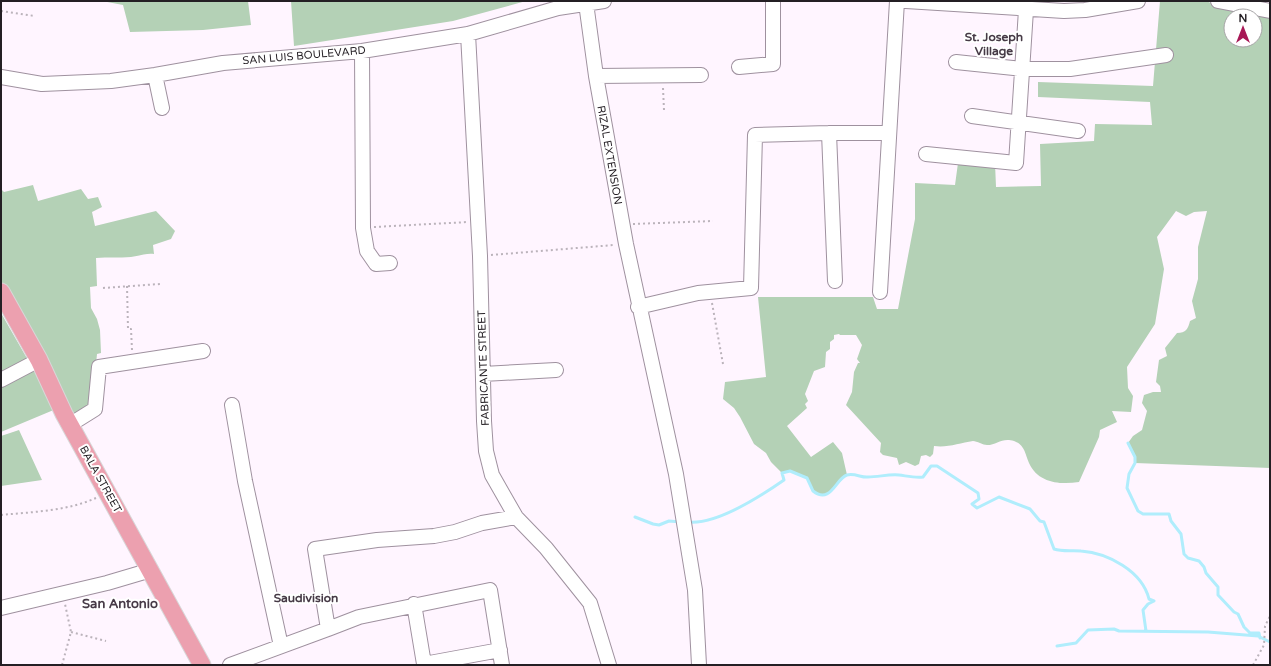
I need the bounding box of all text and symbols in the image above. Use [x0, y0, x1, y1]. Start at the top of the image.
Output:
north arrow [1223, 8, 1263, 48]
text: N [1239, 12, 1247, 25]
district label: St. Joseph Village [965, 30, 1023, 59]
street label: SAN LUIS BOULEVARD [242, 44, 366, 67]
street label: RIZAL EXTENSION [594, 105, 625, 206]
street label: FABRICANTE STREET [475, 310, 492, 426]
street label: BALA STREET [77, 443, 124, 515]
district label: Saudivision [274, 591, 338, 605]
district label: San Antonio [82, 596, 158, 612]

